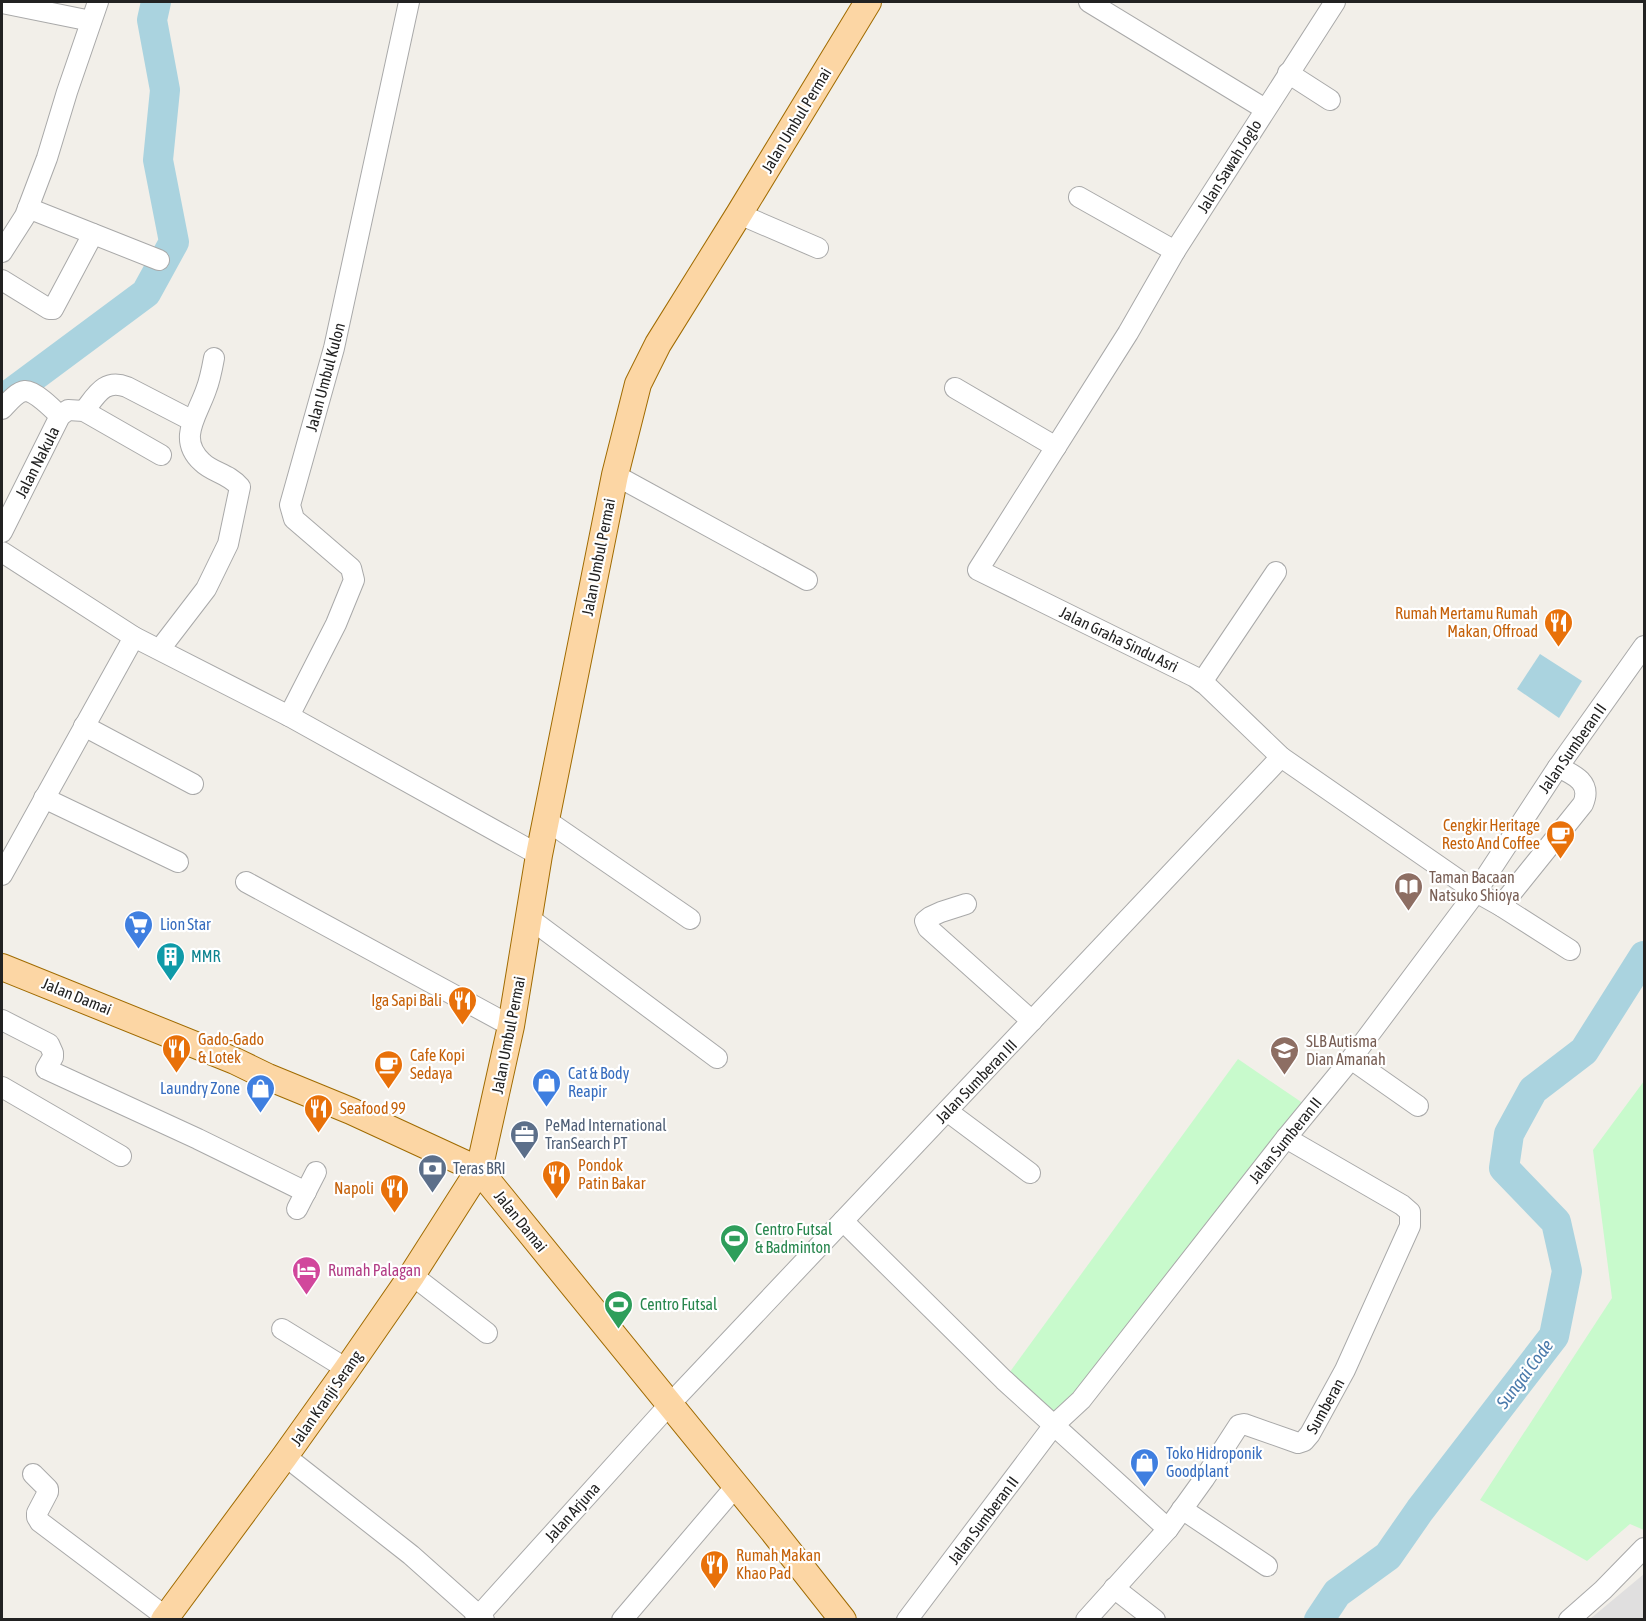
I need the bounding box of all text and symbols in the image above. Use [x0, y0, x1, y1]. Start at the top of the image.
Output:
street label: Jalan Umbul Permai [758, 64, 834, 176]
street label: Jalan Sawah Joglo [1193, 116, 1266, 216]
street label: Jalan Umbul Kulon [302, 321, 348, 433]
street label: Jalan Nakula [11, 423, 63, 501]
street label: Jalan Umbul Permai [578, 497, 618, 617]
street label: Jalan Graha Sindu Asri [1057, 603, 1181, 675]
place label: Rumah Mertamu Rumah Makan, Offroad [1395, 604, 1538, 640]
restaurant icon: Rumah Mertamu Rumah Makan, Offroad [1543, 606, 1575, 648]
street label: Jalan Sumberan II [1535, 700, 1609, 796]
place label: Cengkir Heritage Resto And Coffee [1442, 816, 1540, 852]
cafe icon: Cengkir Heritage Resto And Coffee [1545, 818, 1577, 860]
place label: Taman Bacaan Natsuko Shioya [1429, 868, 1520, 905]
library icon: Taman Bacaan Natsuko Shioya [1392, 870, 1424, 912]
supermarket icon: Lion Star [123, 908, 155, 950]
place label: Lion Star [160, 915, 211, 933]
building icon: MMR [154, 940, 186, 982]
place label: MMR [191, 947, 220, 965]
street label: Jalan Damai [40, 974, 114, 1018]
street label: Jalan Umbul Permai [488, 975, 528, 1095]
restaurant icon: Iga Sapi Bali [447, 984, 479, 1026]
place label: Iga Sapi Bali [371, 991, 442, 1010]
place label: Gado-Gado & Lotek [198, 1030, 264, 1066]
restaurant icon: Gado-Gado & Lotek [161, 1032, 193, 1074]
place label: SLB Autisma Dian Amanah [1306, 1032, 1386, 1068]
school or university icon: SLB Autisma Dian Amanah [1269, 1034, 1301, 1076]
street label: Jalan Sumberan III [932, 1036, 1020, 1126]
place label: Cafe Kopi Sedaya [410, 1046, 465, 1083]
cafe icon: Cafe Kopi Sedaya [373, 1048, 405, 1090]
place label: Cat & Body Reapir [568, 1064, 630, 1101]
shop icon: Cat & Body Reapir [531, 1066, 563, 1108]
shop icon: Laundry Zone [245, 1072, 277, 1114]
place label: Laundry Zone [160, 1079, 240, 1098]
restaurant icon: Seafood 99 [303, 1092, 335, 1134]
street label: Jalan Sumberan II [1245, 1094, 1325, 1186]
place label: Seafood 99 [340, 1099, 406, 1117]
place label: PeMad International TranSearch PT [545, 1116, 667, 1152]
office icon: PeMad International TranSearch PT [508, 1118, 540, 1160]
bank icon: Teras BRI [416, 1152, 448, 1194]
place label: Pondok Patin Bakar [578, 1156, 646, 1192]
restaurant icon: Pondok Patin Bakar [541, 1158, 573, 1200]
place label: Teras BRI [453, 1159, 506, 1177]
restaurant icon: Napoli [379, 1172, 411, 1214]
place label: Napoli [334, 1179, 374, 1198]
street label: Jalan Damai [491, 1187, 551, 1255]
place label: Centro Futsal & Badminton [755, 1220, 833, 1256]
sports icon: Centro Futsal & Badminton [718, 1222, 750, 1264]
hotel icon: Rumah Palagan [291, 1254, 323, 1296]
place label: Rumah Palagan [328, 1261, 421, 1280]
sports icon: Centro Futsal [603, 1288, 635, 1330]
place label: Centro Futsal [640, 1295, 718, 1313]
water label: Sungai Code [1491, 1335, 1557, 1413]
street label: Jalan Kranji Serang [287, 1347, 366, 1449]
street label: Sumberan [1302, 1375, 1348, 1437]
place label: Toko Hidroponik Goodplant [1166, 1444, 1262, 1481]
shop icon: Toko Hidroponik Goodplant [1129, 1446, 1161, 1488]
street label: Jalan Sumberan II [944, 1473, 1022, 1567]
street label: Jalan Arjuna [541, 1479, 604, 1546]
place label: Rumah Makan Khao Pad [736, 1546, 821, 1582]
restaurant icon: Rumah Makan Khao Pad [699, 1548, 731, 1590]

